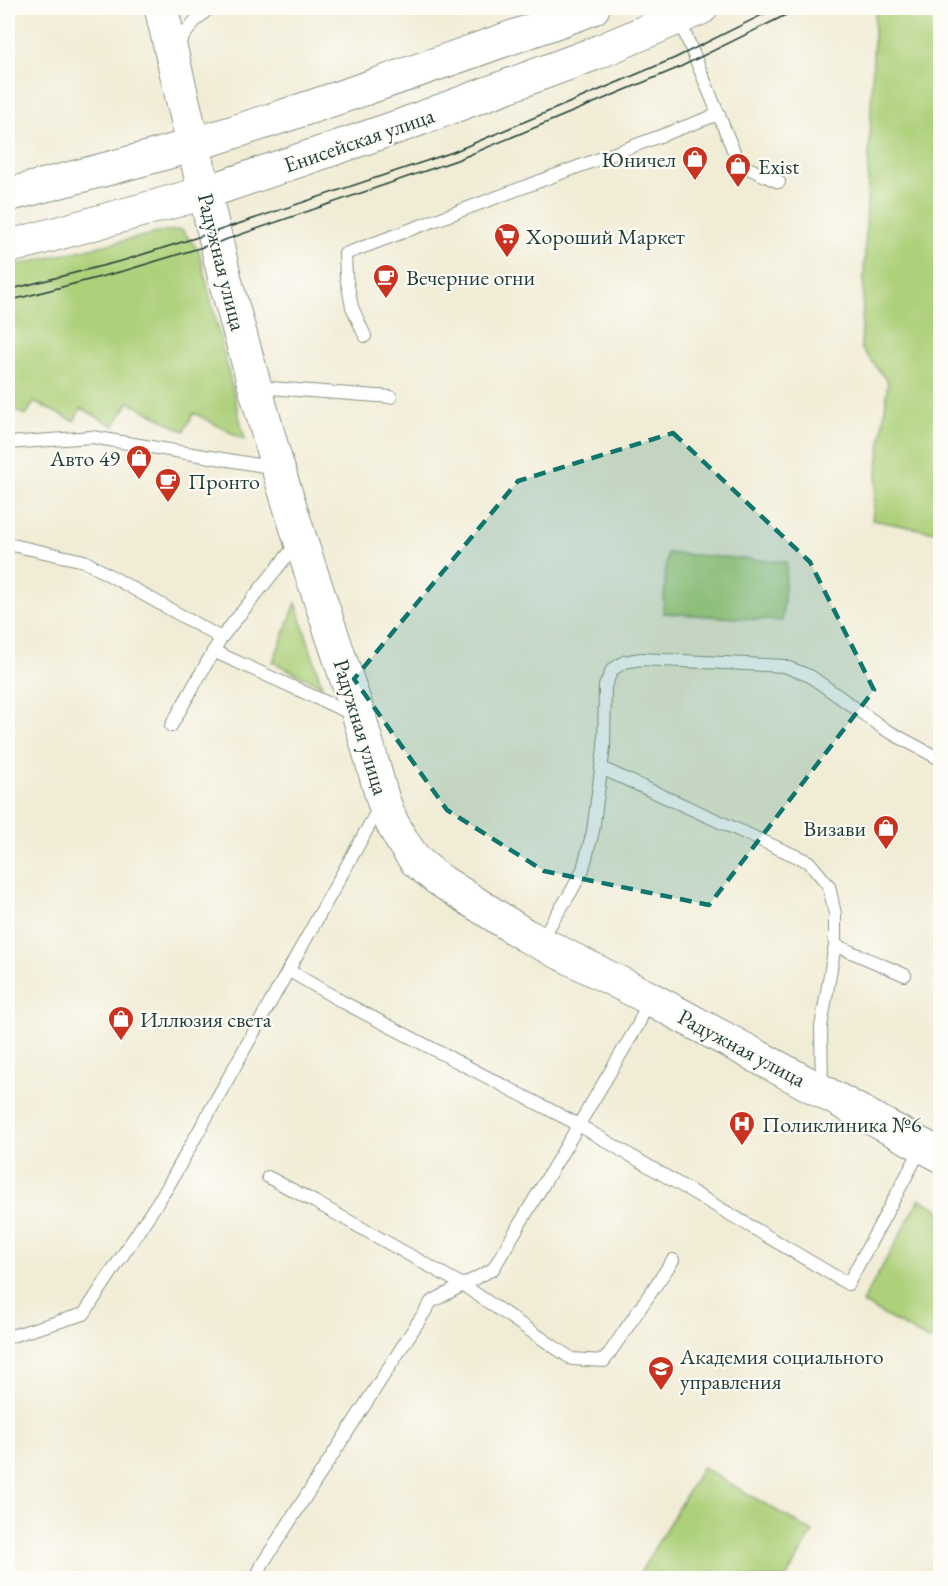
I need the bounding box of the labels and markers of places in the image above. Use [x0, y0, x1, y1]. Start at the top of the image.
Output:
shop icon: Юничел [680, 144, 710, 182]
place label: Юничел [601, 145, 676, 174]
shop icon: Exist [723, 151, 753, 189]
place label: Exist [758, 152, 799, 181]
supermarket icon: Хороший Маркет [492, 221, 522, 259]
place label: Хороший Маркет [525, 222, 685, 251]
cafe icon: Вечерние огни [371, 262, 401, 300]
place label: Вечерние огни [406, 263, 536, 292]
shop icon: Авто 49 [124, 443, 154, 481]
place label: Авто 49 [49, 444, 120, 473]
cafe icon: Пронто [153, 466, 183, 504]
place label: Пронто [188, 467, 260, 496]
shop icon: Визави [871, 813, 901, 851]
place label: Визави [803, 814, 866, 843]
shop icon: Иллюзия света [106, 1004, 136, 1042]
place label: Иллюзия света [140, 1005, 272, 1034]
hospital icon: Поликлиника №6 [727, 1109, 757, 1147]
place label: Поликлиника №6 [762, 1110, 922, 1139]
place label: Академия социального управления [679, 1342, 884, 1396]
school or university icon: Академия социального управления [646, 1354, 676, 1392]

